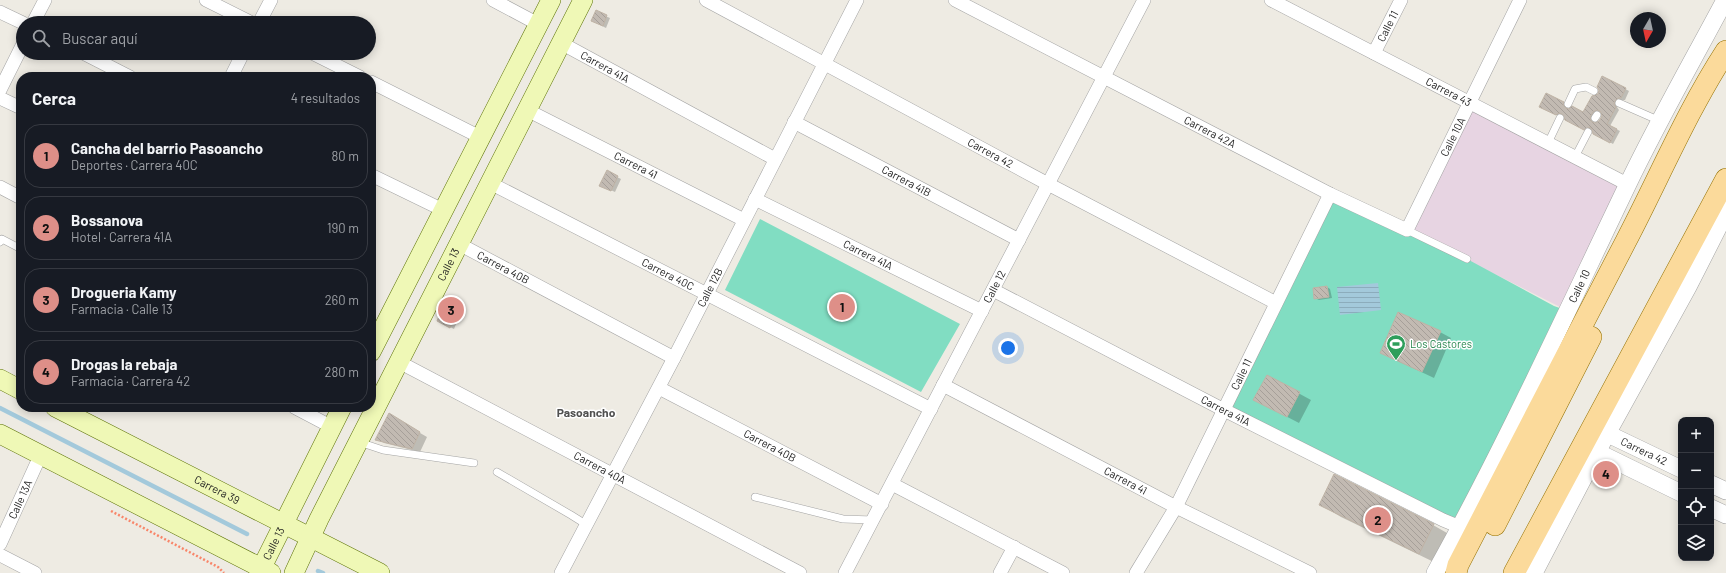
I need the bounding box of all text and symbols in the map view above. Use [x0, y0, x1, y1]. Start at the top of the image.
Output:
street label: Calle 11 [1374, 8, 1400, 44]
north arrow [1630, 12, 1666, 48]
search box [16, 16, 376, 60]
icon: search [30, 27, 52, 49]
text: Buscar aquí [62, 29, 138, 47]
street label: Carrera 41A [579, 48, 632, 85]
street label: Carrera 43 [1424, 74, 1474, 109]
text: Cerca [32, 88, 76, 108]
text: 4 resultados [291, 90, 360, 106]
street label: Carrera 42A [1182, 113, 1239, 150]
street label: Calle 10A [1437, 115, 1468, 158]
street label: Carrera 42 [966, 135, 1016, 170]
text: Cancha del barrio Pasoancho [71, 139, 263, 157]
text: 1 [44, 148, 48, 164]
text: 80 m [332, 148, 359, 164]
street label: Carrera 41 [612, 148, 660, 181]
text: Deportes · Carrera 40C [71, 157, 198, 173]
street label: Carrera 41B [880, 162, 934, 199]
text: Bossanova [71, 211, 143, 229]
text: 2 [42, 220, 50, 236]
text: 190 m [327, 220, 359, 236]
text: Hotel · Carrera 41A [71, 229, 172, 245]
street label: Carrera 41A [841, 237, 895, 272]
street label: Calle 13 [434, 246, 462, 283]
street label: Carrera 40B [475, 248, 532, 286]
street label: Carrera 40C [640, 255, 696, 293]
street label: Calle 12B [694, 266, 725, 309]
street label: Calle 10 [1565, 267, 1592, 305]
street label: Calle 12 [980, 268, 1008, 305]
text: Drogueria Kamy [71, 283, 176, 301]
text: 3 [42, 292, 50, 308]
text: 260 m [325, 292, 359, 308]
pin: 1 [829, 292, 855, 322]
pin: 3 [438, 295, 464, 325]
text: Farmacia · Calle 13 [71, 301, 173, 317]
sports icon: Los Castores [1385, 333, 1407, 361]
place label: Los Castores [1410, 337, 1472, 350]
your location [998, 338, 1018, 358]
text: Drogas la rebaja [71, 355, 177, 373]
street label: Calle 11 [1228, 356, 1254, 392]
text: 4 [42, 364, 50, 380]
text: 280 m [325, 364, 359, 380]
text: Farmacia · Carrera 42 [71, 373, 190, 389]
street label: Carrera 41A [1199, 392, 1253, 428]
district label: Pasoancho [557, 405, 616, 419]
map controls [1678, 417, 1714, 561]
button: + [1678, 417, 1714, 453]
street label: Carrera 40B [742, 426, 799, 464]
street label: Carrera 42 [1619, 434, 1670, 468]
street label: Carrera 40A [572, 448, 629, 486]
button: − [1678, 453, 1714, 489]
pin: 4 [1593, 459, 1619, 489]
street label: Carrera 41 [1102, 463, 1149, 497]
street label: Carrera 39 [192, 472, 242, 506]
street label: Calle 13A [5, 477, 35, 521]
button: locate [1678, 489, 1714, 525]
pin: 2 [1365, 505, 1391, 535]
street label: Calle 13 [260, 525, 287, 562]
button: layers [1678, 525, 1714, 561]

